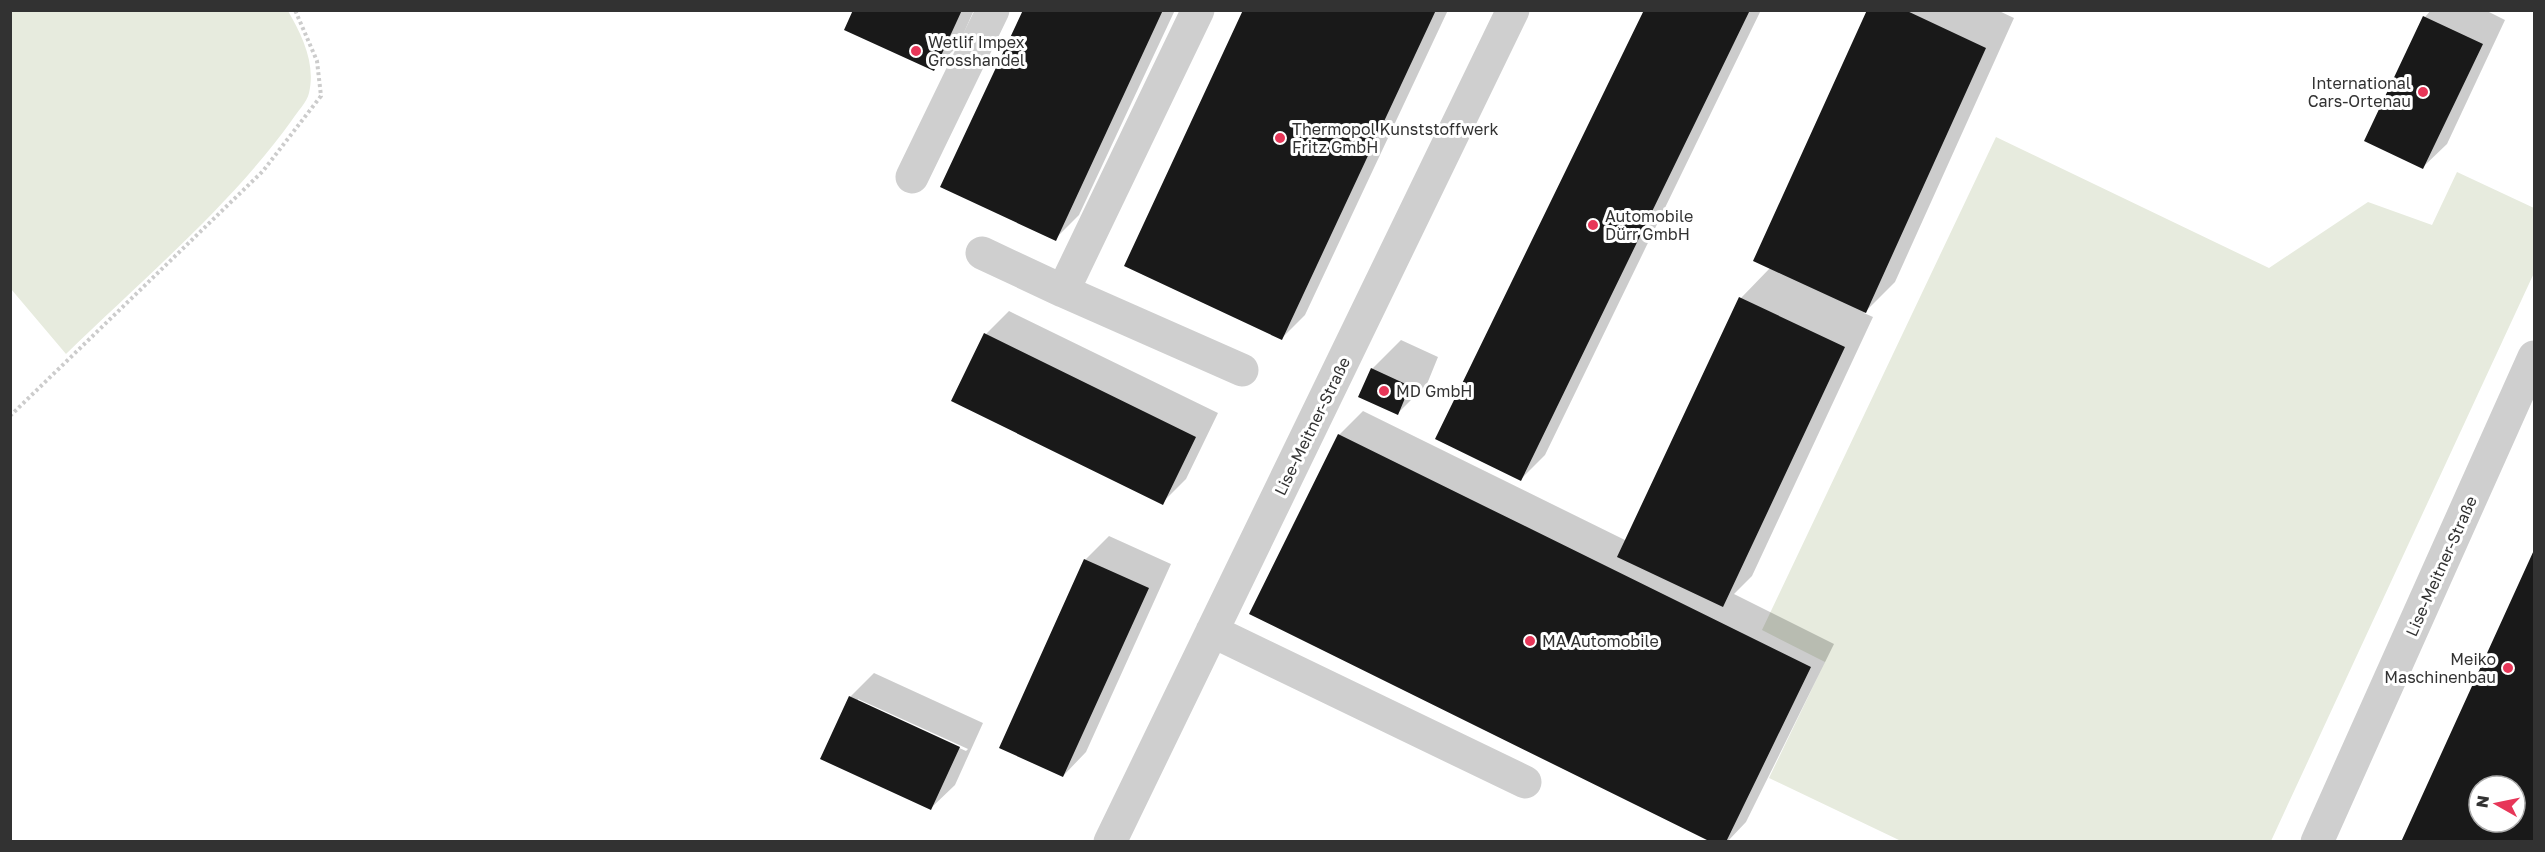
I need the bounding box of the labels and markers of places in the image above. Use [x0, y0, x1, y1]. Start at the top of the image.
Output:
place label: Wetlif Impex Grosshandel [928, 32, 1025, 70]
marker: Wetlif Impex Grosshandel [909, 44, 923, 58]
place label: International Cars-Ortenau [2308, 73, 2411, 111]
marker: International Cars-Ortenau [2416, 85, 2430, 99]
place label: Thermopol Kunststoffwerk Fritz GmbH [1292, 119, 1499, 157]
marker: Thermopol Kunststoffwerk Fritz GmbH [1273, 131, 1287, 145]
place label: Automobile Dürr GmbH [1605, 206, 1693, 244]
marker: Automobile Dürr GmbH [1586, 218, 1600, 232]
place label: MD GmbH [1396, 381, 1472, 401]
marker: MD GmbH [1377, 384, 1391, 398]
place label: MA Automobile [1542, 631, 1659, 651]
marker: MA Automobile [1523, 634, 1537, 648]
place label: Meiko Maschinenbau [2384, 649, 2496, 687]
marker: Meiko Maschinenbau [2501, 661, 2515, 675]

